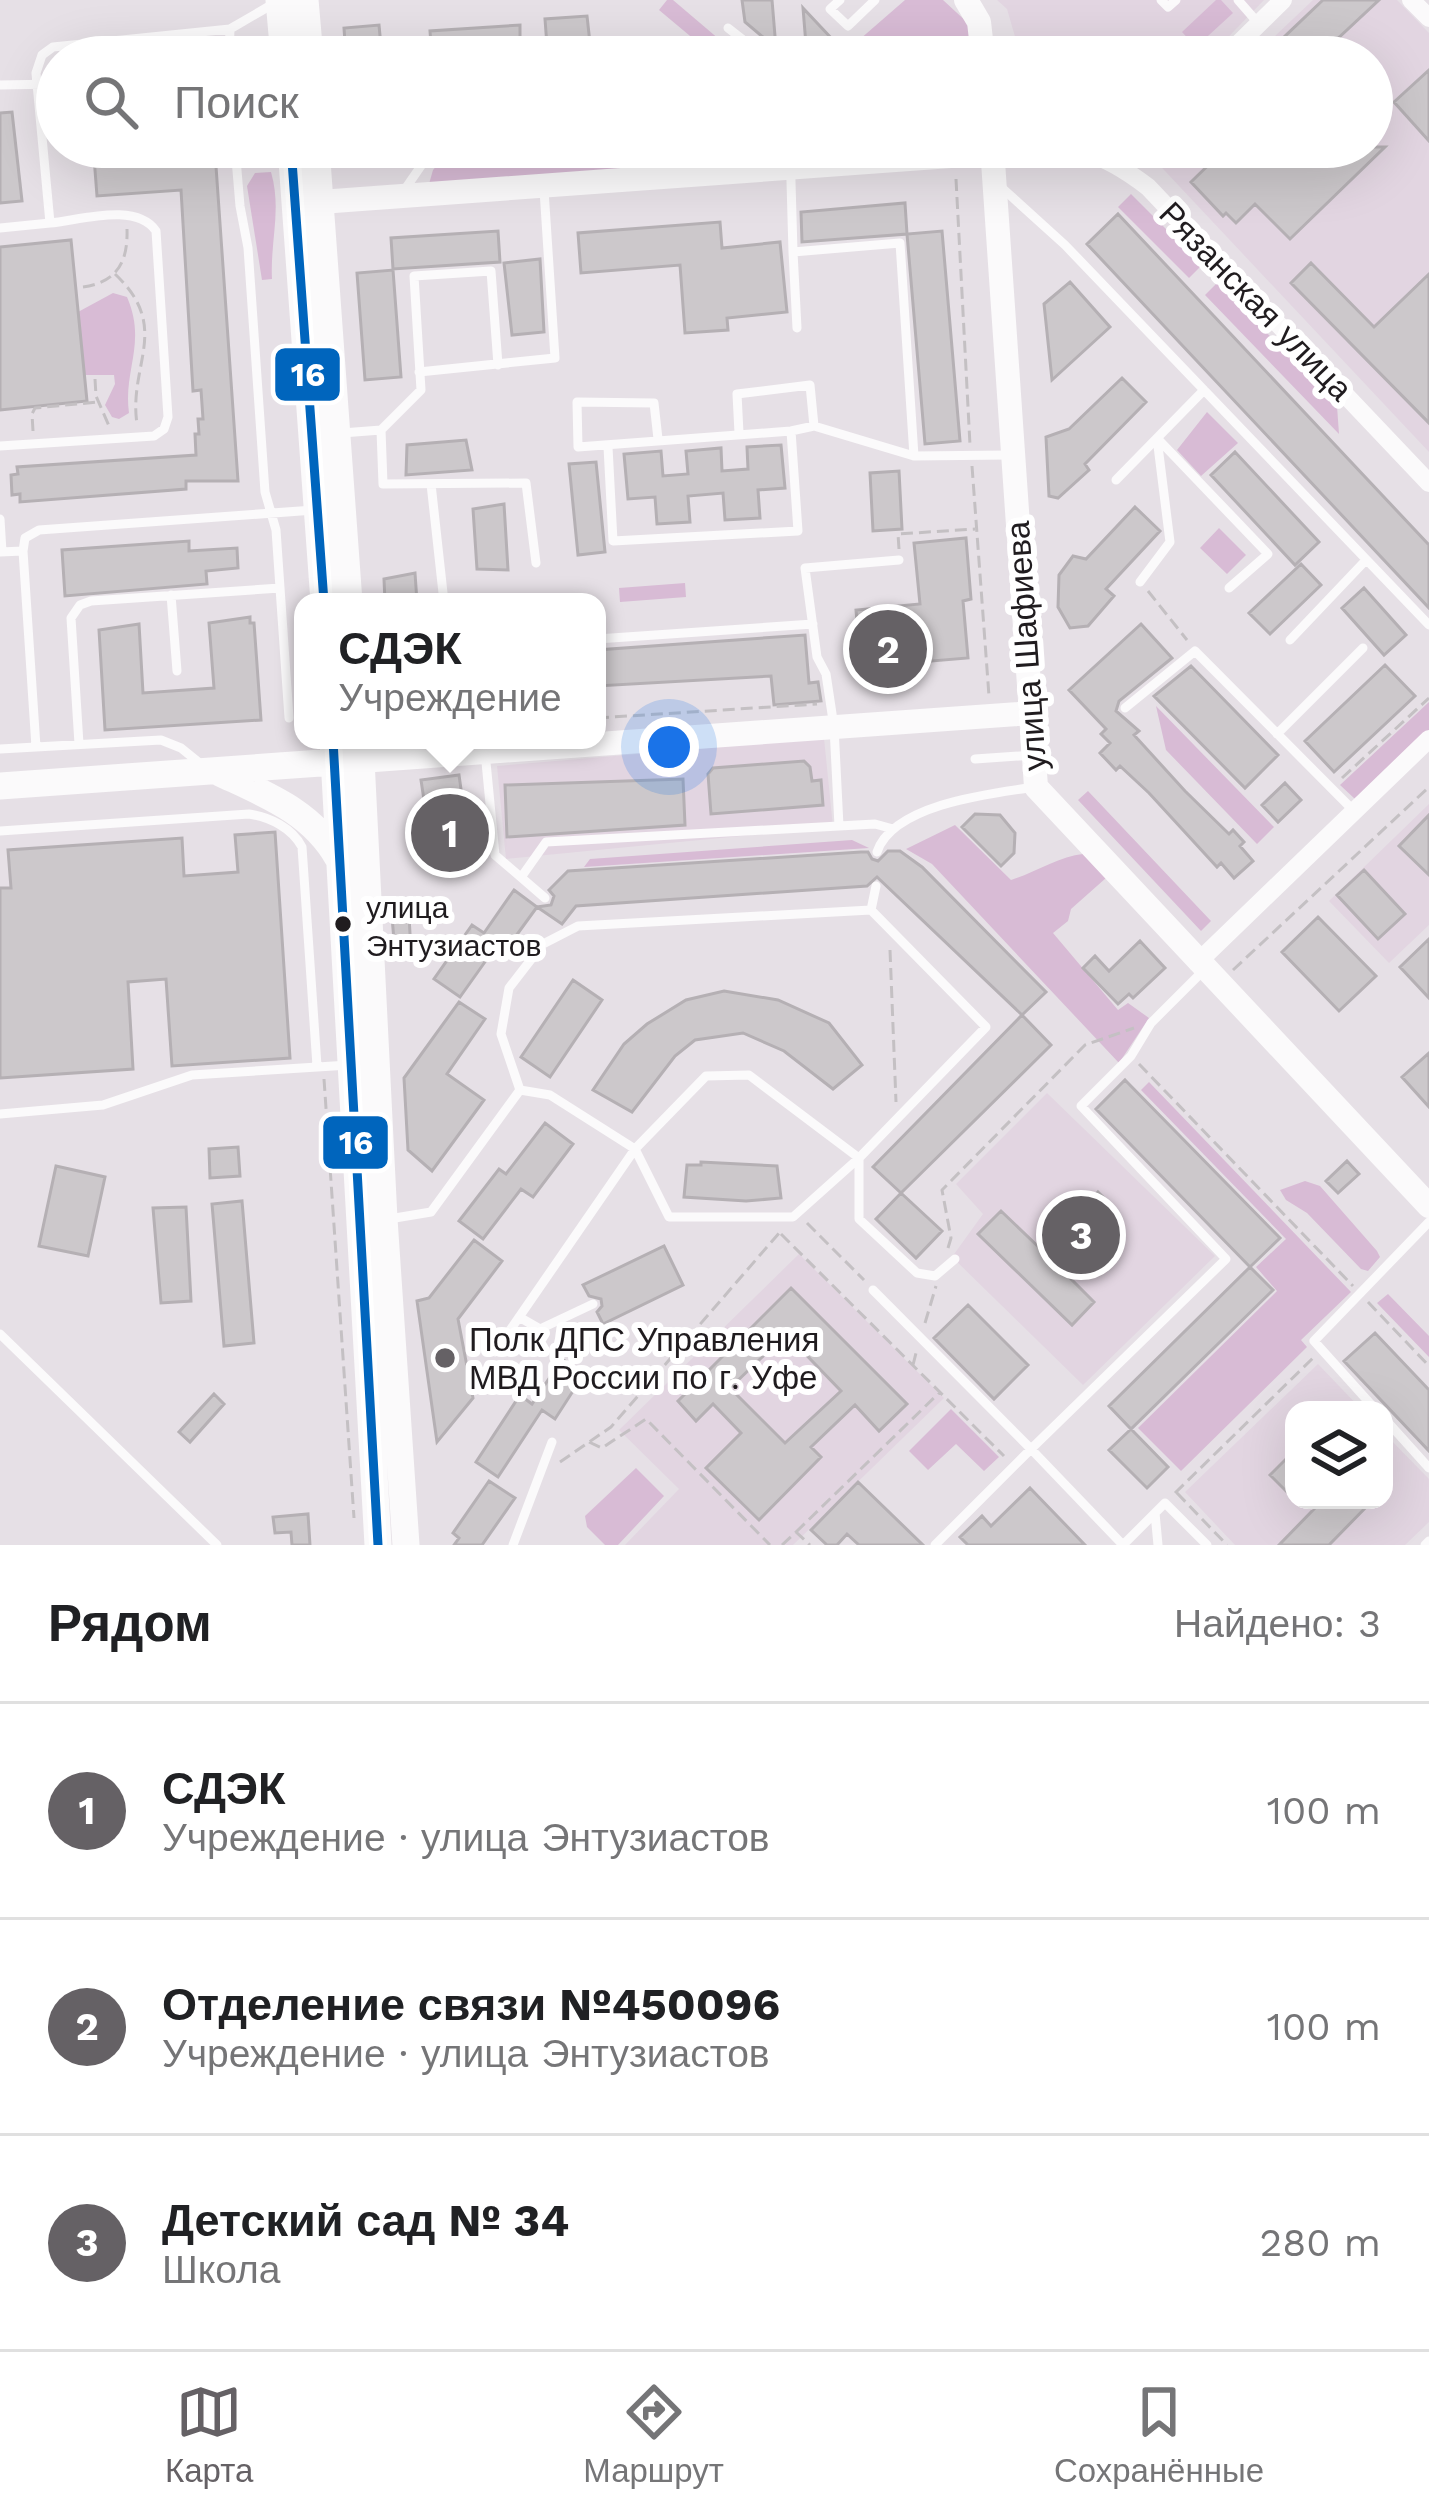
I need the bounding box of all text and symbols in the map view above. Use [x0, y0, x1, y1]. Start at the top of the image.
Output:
search box [36, 36, 1393, 168]
icon: search [78, 69, 144, 135]
text: Поиск [174, 76, 299, 129]
street label: Рязанская улица [1152, 194, 1361, 409]
line badge: 16 [273, 346, 342, 403]
text: 16 [291, 355, 325, 394]
street label: улица Шафиева [998, 519, 1054, 772]
popup [294, 593, 606, 749]
pin: 2 [849, 604, 927, 694]
text: СДЭК [338, 622, 462, 675]
text: Учреждение [338, 675, 562, 720]
your location [639, 717, 699, 777]
pin: 1 [411, 788, 489, 878]
place label: улица Энтузиастов [366, 890, 541, 963]
marker: улица Энтузиастов [332, 913, 354, 935]
line badge: 16 [321, 1114, 390, 1171]
text: 16 [339, 1123, 373, 1162]
pin: 3 [1042, 1190, 1120, 1280]
place label: Полк ДПС Управления МВД России по г. Уфе [469, 1320, 819, 1397]
marker: Полк ДПС Управления МВД России по г. Уфе [432, 1345, 458, 1371]
map controls [1285, 1401, 1393, 1509]
button: layers [1285, 1401, 1393, 1509]
text: Рядом [48, 1594, 212, 1653]
text: Найдено: 3 [1174, 1601, 1381, 1646]
text: СДЭК [162, 1762, 285, 1815]
text: 1 [79, 1788, 95, 1833]
text: 100 m [1267, 1788, 1381, 1833]
text: Учреждение · улица Энтузиастов [162, 1815, 770, 1860]
text: Отделение связи №450096 [162, 1978, 780, 2031]
text: 2 [75, 2004, 99, 2049]
text: 100 m [1267, 2004, 1381, 2049]
text: Учреждение · улица Энтузиастов [162, 2031, 770, 2076]
text: Детский сад № 34 [162, 2194, 569, 2247]
text: 3 [75, 2220, 99, 2265]
text: 280 m [1260, 2220, 1381, 2265]
text: Школа [162, 2247, 281, 2292]
tab: Карта [165, 2379, 253, 2490]
tab: Маршрут [583, 2379, 724, 2490]
tab: Сохранённые [1054, 2379, 1264, 2490]

